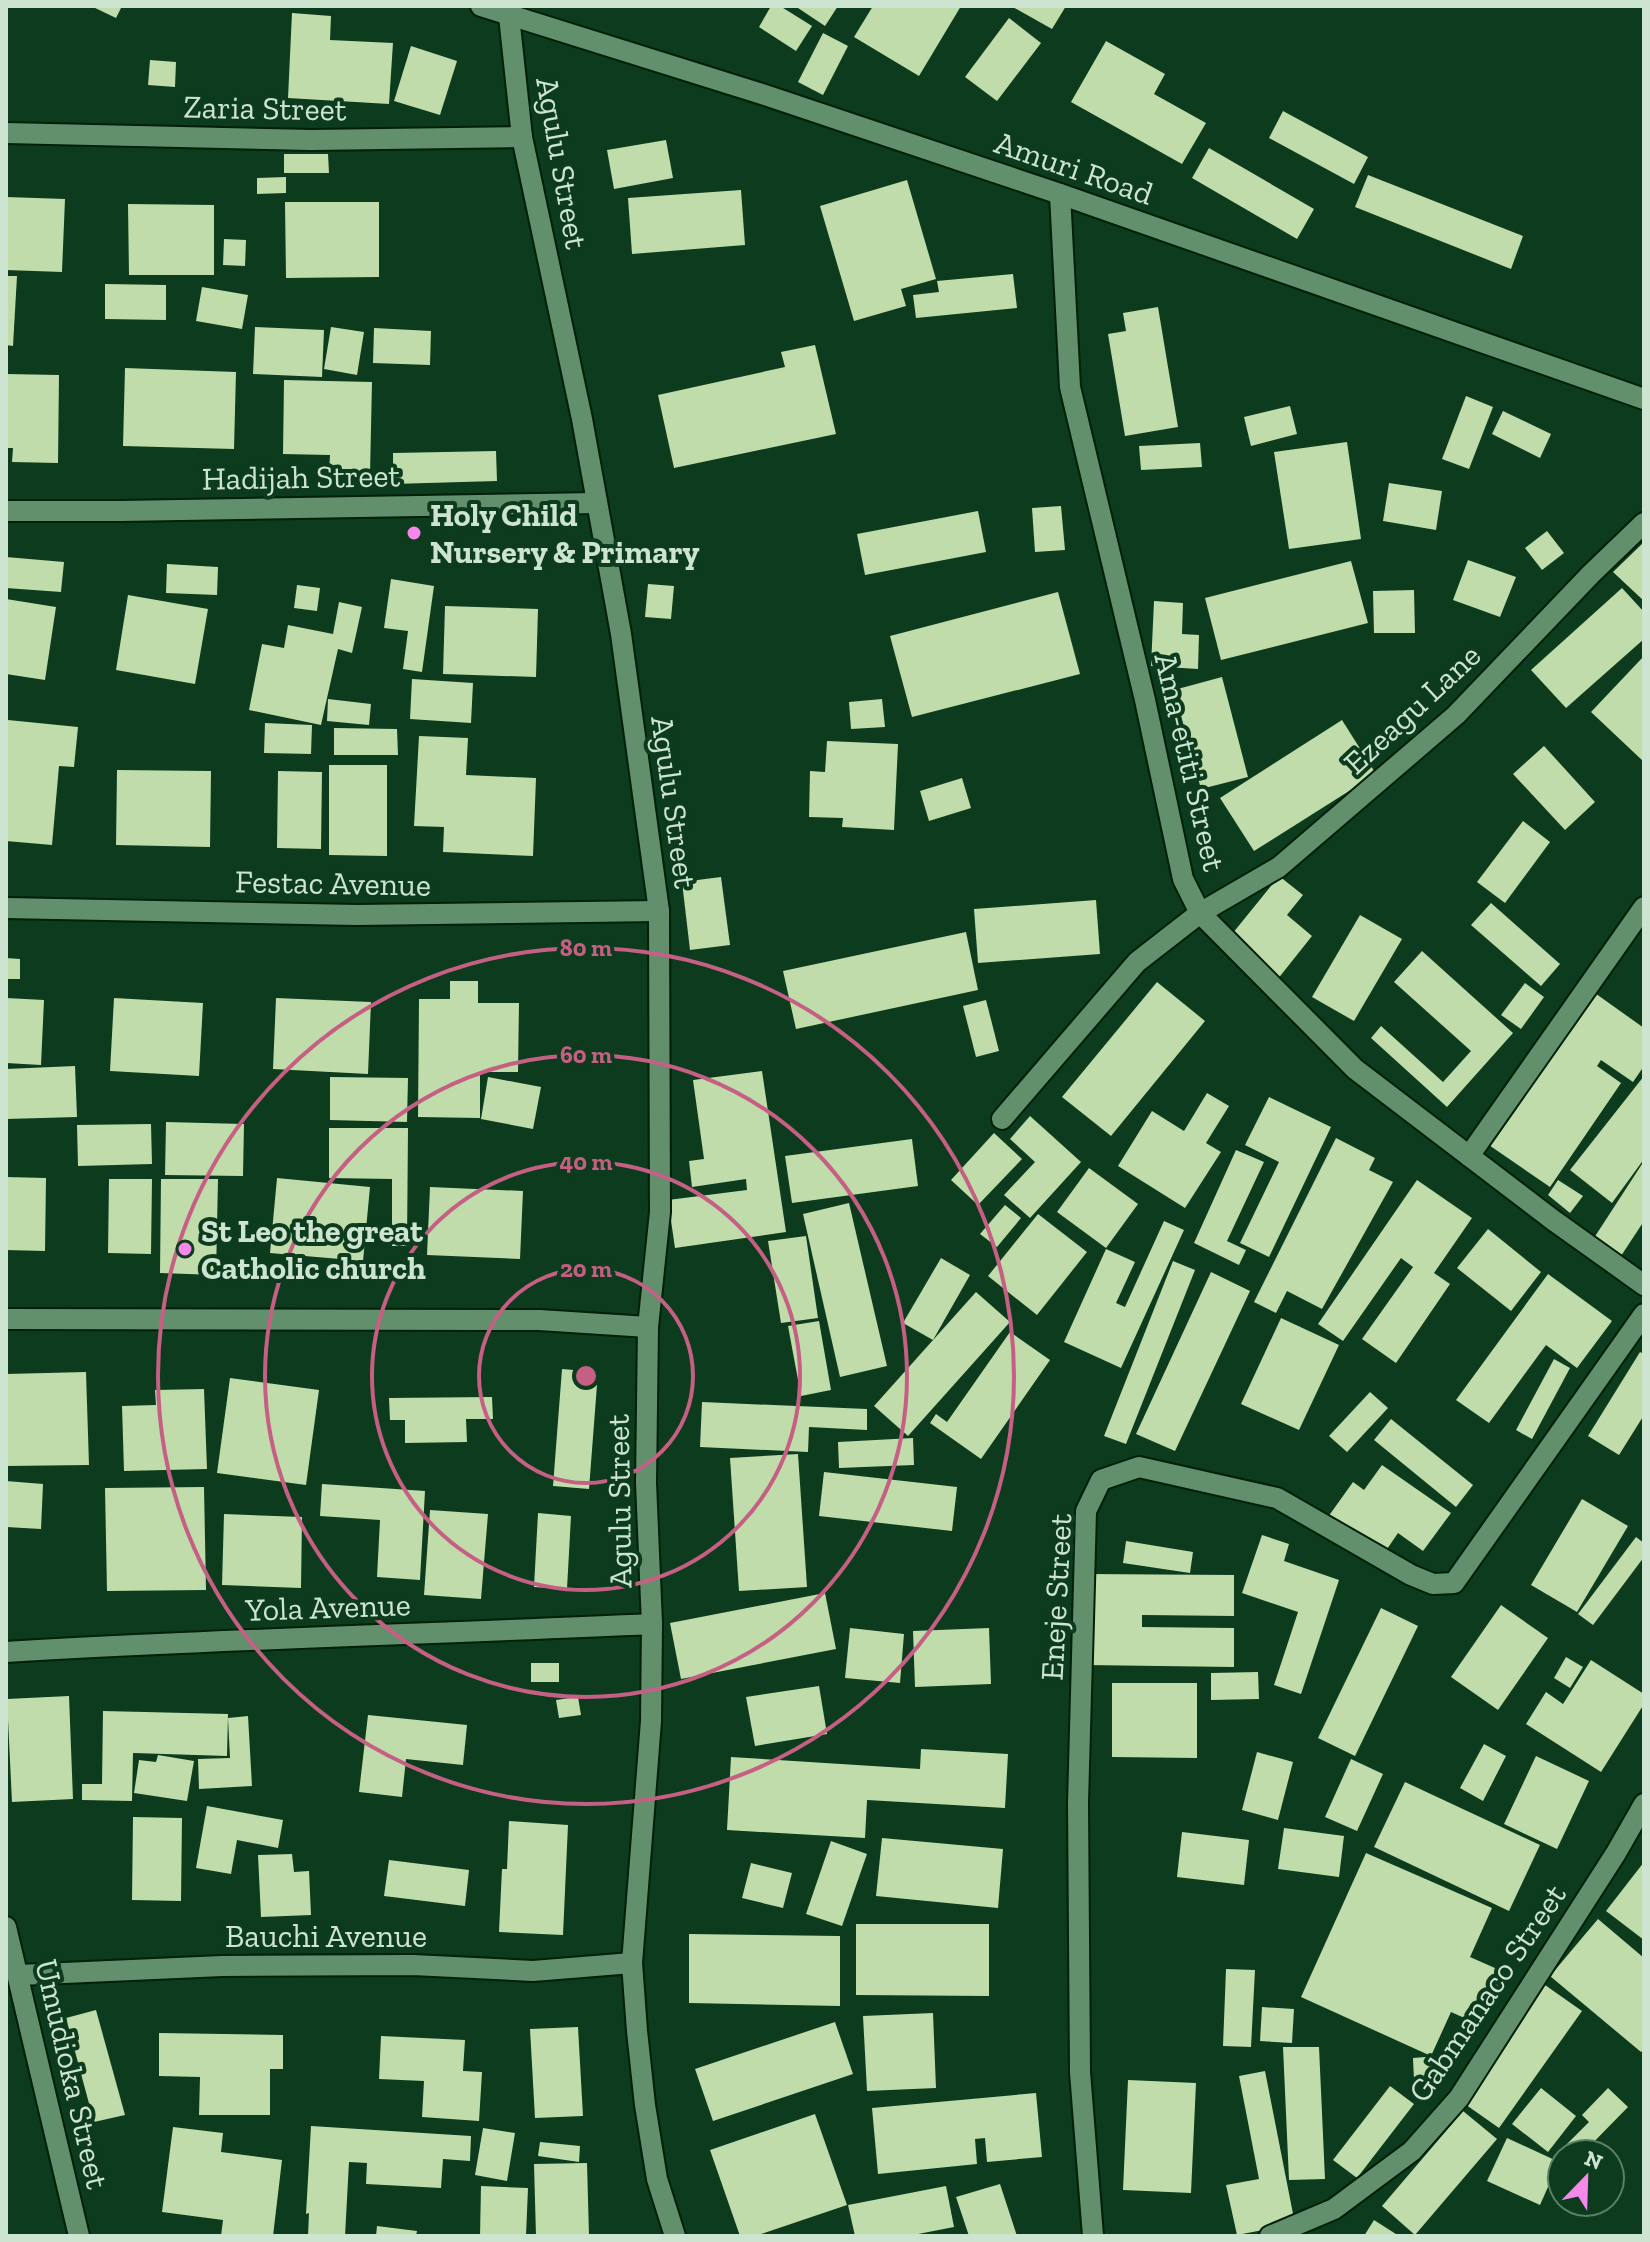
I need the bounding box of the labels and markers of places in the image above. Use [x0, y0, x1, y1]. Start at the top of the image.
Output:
place label: Holy Child Nursery & Primary [430, 496, 700, 571]
marker: Holy Child Nursery & Primary [405, 524, 423, 542]
place label: St Leo the great Catholic church [201, 1212, 426, 1287]
marker: St Leo the great Catholic church [176, 1240, 194, 1258]
centre of rings [572, 1362, 600, 1390]

